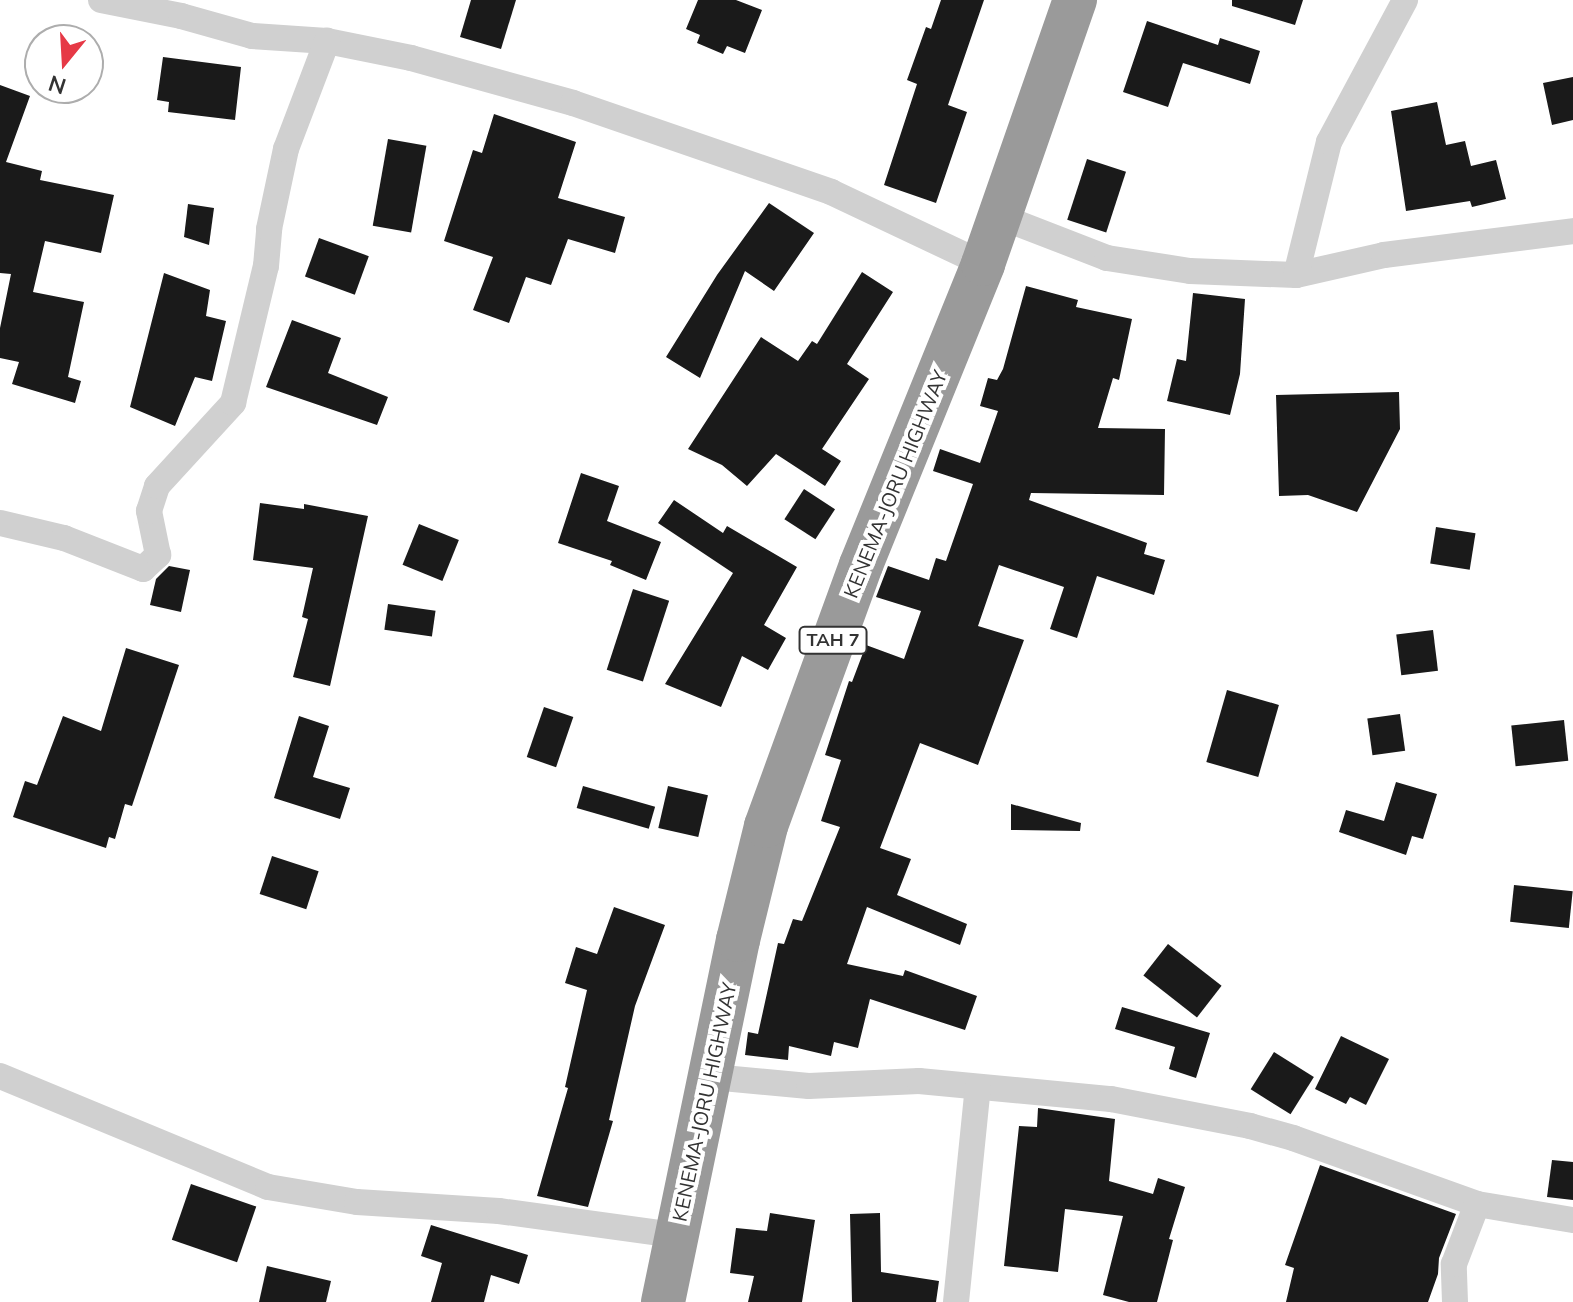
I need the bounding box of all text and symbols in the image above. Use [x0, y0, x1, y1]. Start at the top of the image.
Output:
north arrow [24, 24, 104, 104]
text: N [45, 69, 69, 101]
street label: KENEMA-JORU HIGHWAY [838, 367, 952, 601]
road number: TAH 7 [797, 626, 869, 654]
street label: KENEMA-JORU HIGHWAY [667, 980, 741, 1224]

